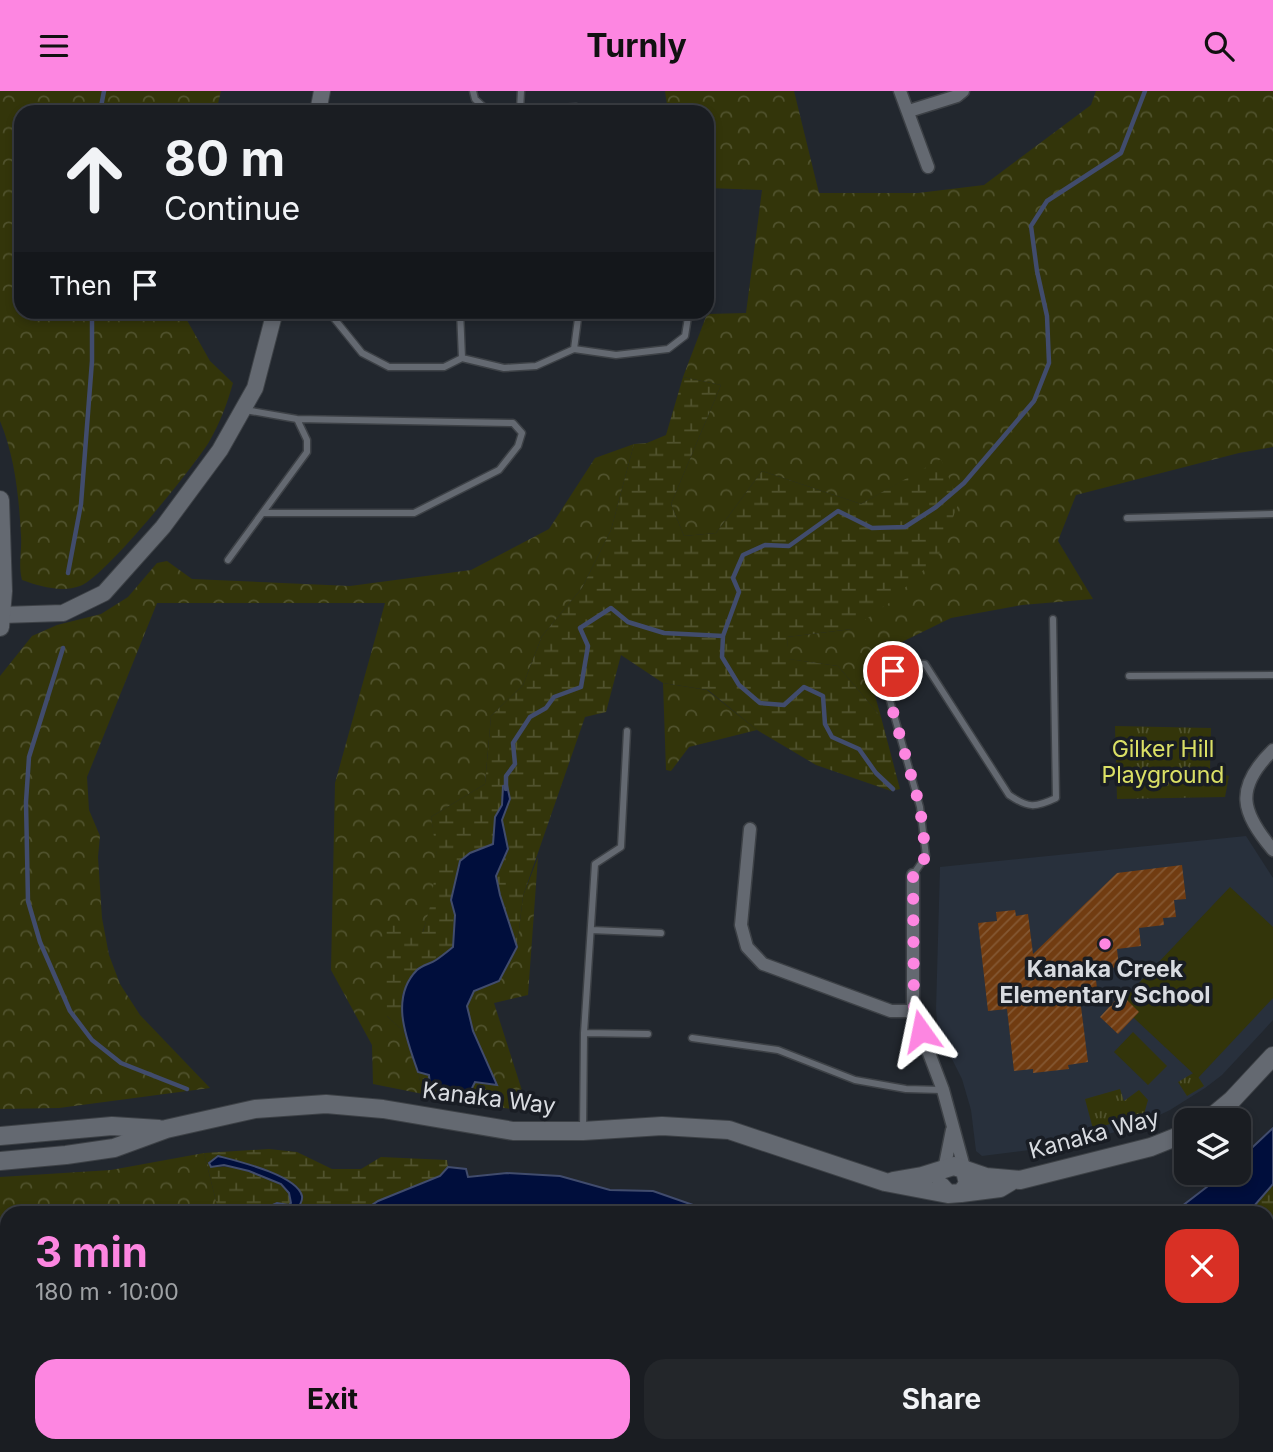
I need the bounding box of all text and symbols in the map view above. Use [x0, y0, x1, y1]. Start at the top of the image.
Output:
text: Turnly [586, 26, 687, 65]
icon: menu [35, 27, 73, 65]
icon: search [1200, 27, 1238, 65]
text: 80 m [164, 129, 285, 188]
icon: ahead [49, 133, 140, 224]
text: Continue [164, 189, 300, 228]
icon: arrive [126, 266, 164, 304]
text: Then [49, 270, 112, 301]
pin [863, 641, 923, 701]
icon: arrive [874, 652, 912, 690]
park label: Gilker Hill Playground [1102, 735, 1224, 789]
marker: Kanaka Creek Elementary School [1097, 936, 1113, 952]
place label: Kanaka Creek Elementary School [999, 955, 1211, 1009]
position arrow [884, 994, 958, 1068]
street label: Kanaka Way [421, 1076, 557, 1120]
street label: Kanaka Way [1026, 1103, 1162, 1165]
map controls [1174, 1108, 1251, 1185]
button: layers [1174, 1108, 1251, 1185]
text: 3 min [35, 1226, 148, 1277]
button: close [1165, 1229, 1239, 1303]
text: 180 m · 10:00 [35, 1278, 179, 1306]
button: Exit [35, 1359, 630, 1439]
button: Share [644, 1359, 1239, 1439]

